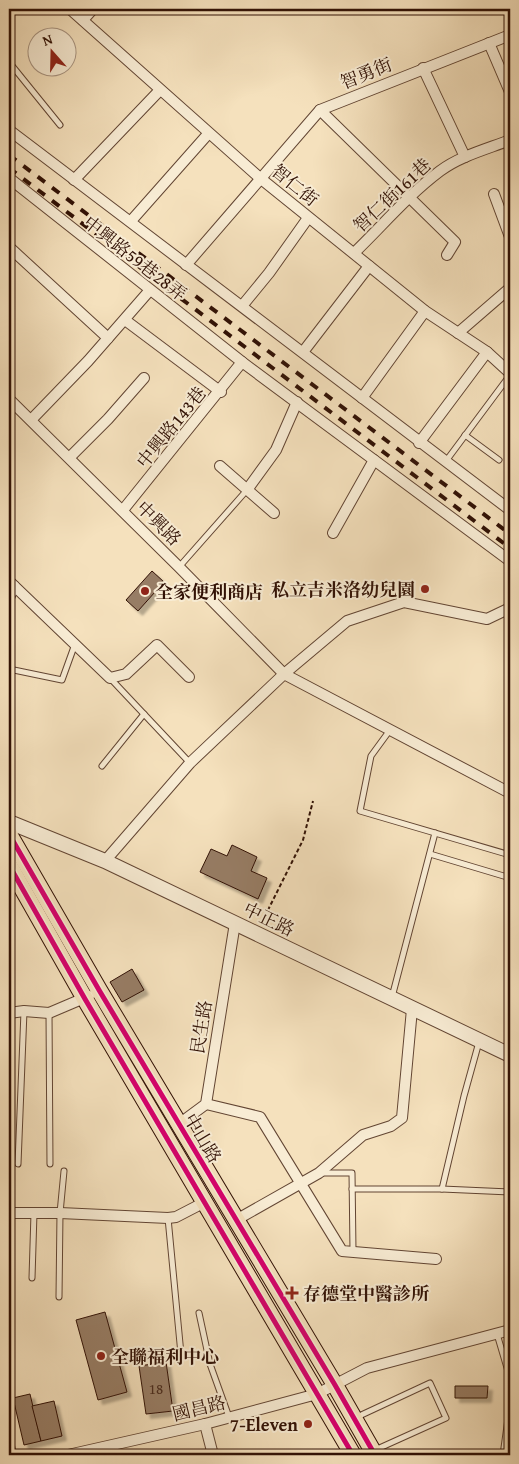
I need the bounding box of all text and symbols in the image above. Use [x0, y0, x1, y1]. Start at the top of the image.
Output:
north arrow [28, 28, 78, 78]
text: N [40, 29, 56, 51]
street label: 智勇街 [336, 50, 396, 96]
street label: 智仁街161巷 [347, 152, 437, 238]
street label: 智仁街 [266, 158, 324, 212]
street label: 中興路59巷28弄 [78, 209, 192, 307]
street label: 中興路143巷 [130, 380, 212, 474]
street label: 中興路 [130, 494, 188, 552]
place label: 私立吉米洛幼兒園 [271, 576, 415, 603]
place label: 全家便利商店 [155, 578, 263, 605]
marker: 私立吉米洛幼兒園 [419, 583, 431, 595]
marker: 全家便利商店 [139, 585, 151, 597]
street label: 中正路 [239, 895, 299, 943]
street label: 民生路 [183, 998, 219, 1056]
street label: 中山路 [178, 1108, 228, 1168]
place label: 存德堂中醫診所 [303, 1280, 430, 1307]
marker: 存德堂中醫診所 [285, 1286, 299, 1300]
place label: 全聯福利中心 [111, 1343, 219, 1370]
marker: 全聯福利中心 [95, 1350, 107, 1362]
house number: 18 [149, 1378, 163, 1399]
street label: 國昌路 [170, 1388, 228, 1428]
place label: 7-Eleven [230, 1411, 298, 1438]
marker: 7-Eleven [302, 1418, 314, 1430]

